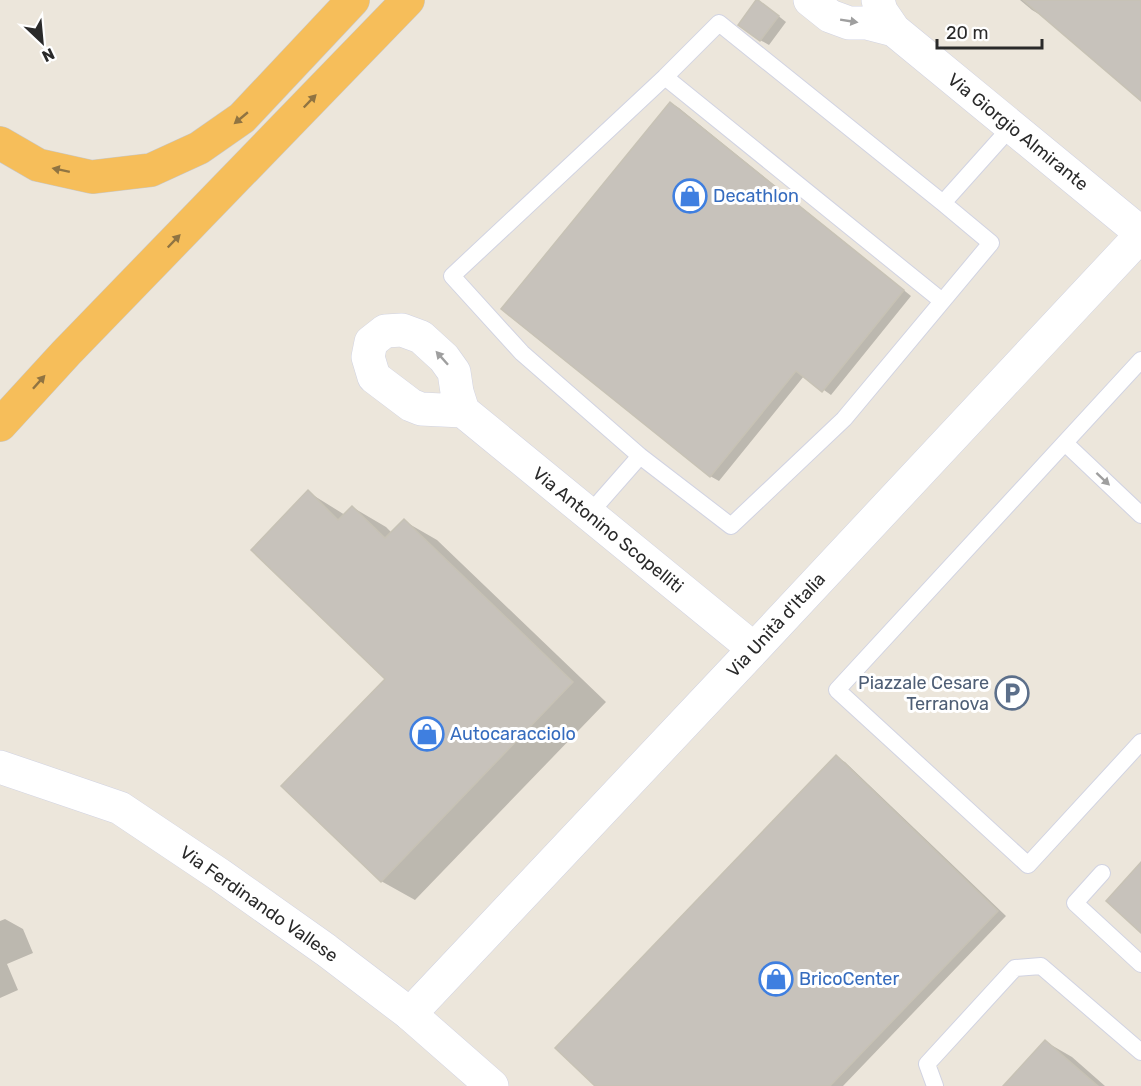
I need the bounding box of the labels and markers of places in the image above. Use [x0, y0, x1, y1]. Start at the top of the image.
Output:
shop icon: Decathlon [672, 178, 708, 214]
place label: Decathlon [713, 185, 799, 207]
place label: Piazzale Cesare Terranova [858, 672, 989, 715]
parking icon: Piazzale Cesare Terranova [994, 675, 1030, 711]
shop icon: Autocaracciolo [409, 716, 445, 752]
place label: Autocaracciolo [450, 723, 576, 745]
shop icon: BricoCenter [758, 961, 794, 997]
place label: BricoCenter [799, 968, 899, 990]

